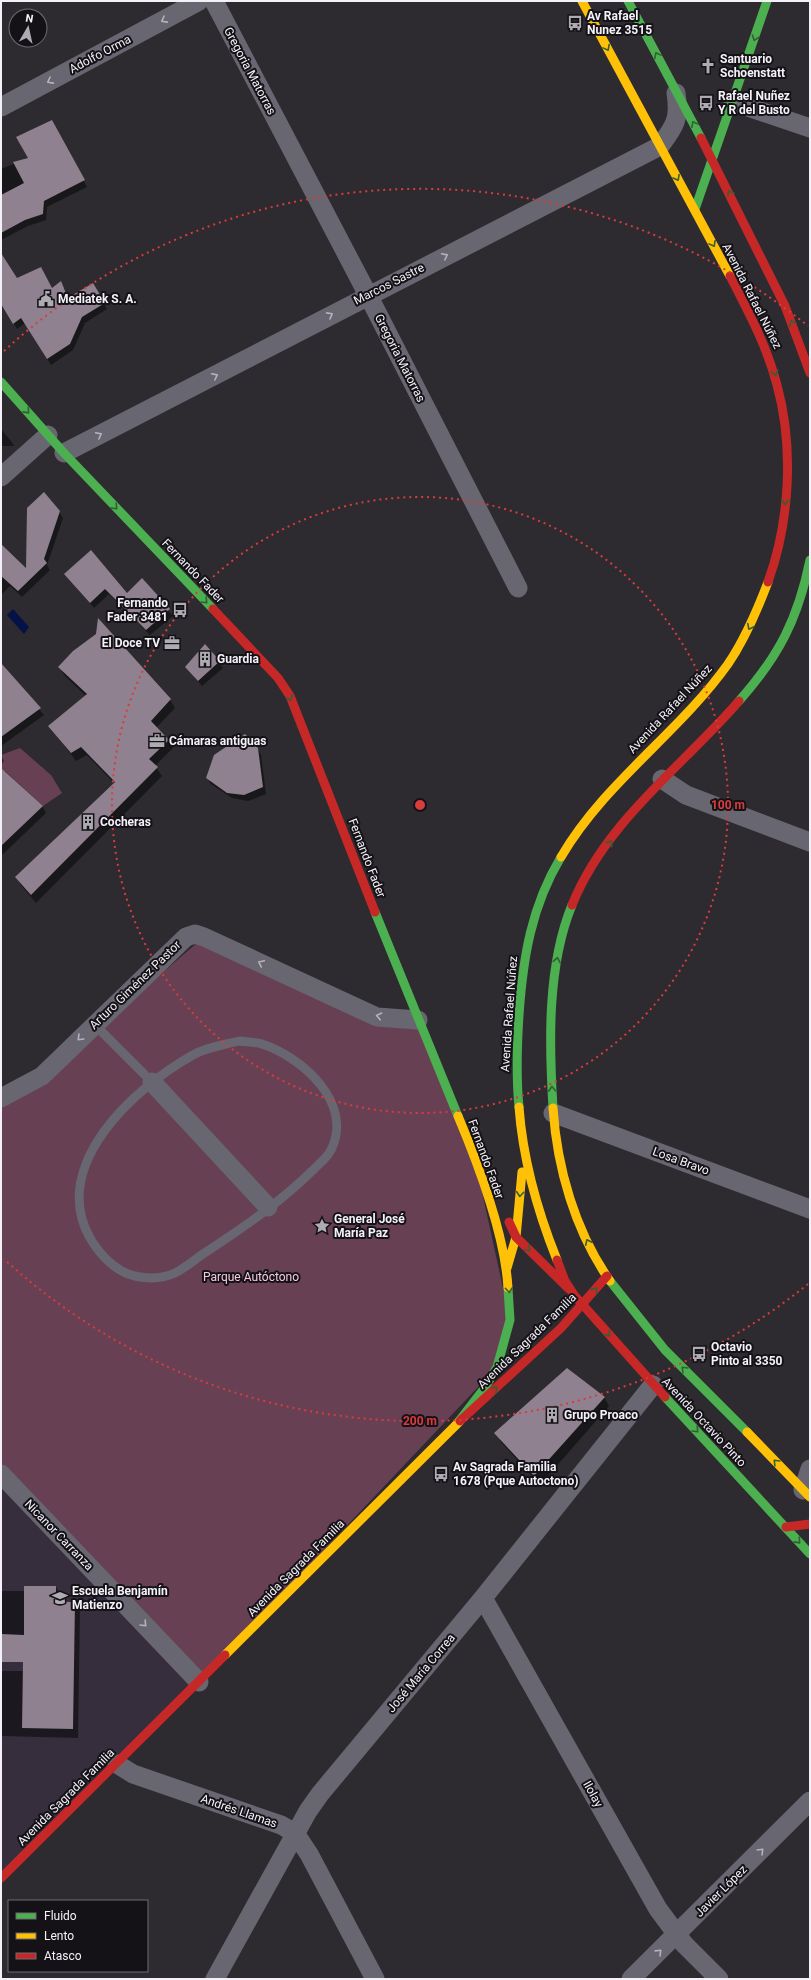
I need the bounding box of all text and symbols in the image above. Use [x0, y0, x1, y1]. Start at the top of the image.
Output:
north arrow [8, 8, 48, 48]
place label: Av Rafael Nunez 3515 [587, 9, 652, 37]
text: N [25, 12, 35, 26]
bus stop icon: Av Rafael Nunez 3515 [566, 14, 584, 32]
one-way arrow [161, 15, 168, 22]
street label: Gregoria Matorras [221, 25, 279, 117]
street label: Adolfo Orma [67, 32, 133, 76]
one-way arrow [751, 34, 759, 41]
one-way arrow [603, 44, 610, 51]
one-way arrow [654, 52, 662, 60]
place label: Santuario Schoenstatt [720, 52, 785, 80]
church icon: Santuario Schoenstatt [699, 57, 717, 75]
one-way arrow [47, 77, 54, 84]
place label: Rafael Nuñez Y R del Busto [718, 89, 790, 117]
bus stop icon: Rafael Nuñez Y R del Busto [697, 94, 715, 112]
one-way arrow [691, 121, 699, 128]
one-way arrow [673, 173, 680, 181]
one-way arrow [727, 190, 735, 198]
one-way arrow [708, 240, 716, 247]
street label: Avenida Rafael Núñez [719, 241, 785, 351]
one-way arrow [441, 253, 448, 260]
street label: Marcos Sastre [351, 260, 427, 308]
public building icon: Mediatek S. A. [37, 290, 55, 308]
place label: Mediatek S. A. [58, 292, 137, 306]
street label: Gregoria Matorras [372, 312, 428, 404]
one-way arrow [326, 313, 333, 320]
one-way arrow [789, 320, 797, 327]
one-way arrow [770, 370, 779, 377]
one-way arrow [211, 373, 218, 381]
one-way arrow [22, 406, 30, 414]
one-way arrow [95, 432, 102, 440]
one-way arrow [780, 499, 789, 505]
one-way arrow [110, 502, 117, 509]
street label: Fernando Fader [159, 536, 227, 606]
place label: Fernando Fader 3481 [107, 596, 168, 624]
one-way arrow [200, 596, 208, 604]
bus stop icon: Fernando Fader 3481 [171, 601, 189, 619]
one-way arrow [747, 622, 754, 630]
office icon: El Doce TV [163, 634, 181, 652]
place label: El Doce TV [102, 636, 160, 650]
building icon: Guardia [196, 650, 214, 668]
place label: Guardia [217, 652, 260, 666]
street label: Avenida Rafael Núñez [625, 662, 715, 756]
one-way arrow [285, 694, 293, 701]
office icon: Cámaras antiguas [148, 732, 166, 750]
place label: Cámaras antiguas [169, 734, 266, 748]
centre of rings [413, 798, 427, 812]
text: 100 m [711, 798, 745, 812]
building icon: Cocheras [79, 813, 97, 831]
place label: Cocheras [100, 815, 151, 829]
street label: Fernando Fader [346, 817, 388, 899]
one-way arrow [605, 840, 612, 847]
street label: Arturo Giménez Pastor [86, 938, 184, 1032]
street label: Avenida Rafael Núñez [498, 955, 520, 1073]
one-way arrow [552, 956, 561, 963]
one-way arrow [257, 960, 265, 968]
one-way arrow [376, 1013, 382, 1021]
one-way arrow [77, 1033, 85, 1041]
one-way arrow [547, 1086, 556, 1092]
street label: Fernando Fader [465, 1117, 507, 1201]
street label: Losa Bravo [651, 1144, 711, 1178]
one-way arrow [516, 1191, 525, 1197]
place label: General José María Paz [334, 1212, 405, 1240]
place icon: General José María Paz [313, 1217, 331, 1235]
one-way arrow [585, 1238, 593, 1246]
one-way arrow [523, 1244, 531, 1252]
park label: Parque Autóctono [203, 1270, 299, 1284]
one-way arrow [505, 1287, 514, 1293]
one-way arrow [590, 1288, 597, 1295]
street label: Avenida Sagrada Familia [475, 1290, 579, 1392]
one-way arrow [604, 1329, 611, 1337]
place label: Octavio Pinto al 3350 [711, 1340, 783, 1368]
bus stop icon: Octavio Pinto al 3350 [690, 1345, 708, 1363]
one-way arrow [682, 1366, 689, 1374]
street label: Avenida Octavio Pinto [659, 1375, 749, 1470]
one-way arrow [491, 1386, 498, 1393]
building icon: Grupo Proaco [543, 1406, 561, 1424]
place label: Grupo Proaco [564, 1408, 638, 1422]
text: 200 m [403, 1414, 437, 1428]
one-way arrow [691, 1426, 698, 1433]
one-way arrow [773, 1459, 781, 1467]
place label: Av Sagrada Familia 1678 (Pque Autoctono) [453, 1460, 578, 1488]
bus stop icon: Av Sagrada Familia 1678 (Pque Autoctono) [432, 1465, 450, 1483]
street label: Nicanor Carranza [22, 1497, 96, 1573]
street label: Avenida Sagrada Familia [245, 1517, 347, 1619]
one-way arrow [793, 1536, 800, 1544]
place label: Escuela Benjamín Matienzo [72, 1584, 168, 1612]
school or university icon: Escuela Benjamín Matienzo [51, 1589, 69, 1607]
one-way arrow [139, 1619, 146, 1627]
street label: José María Correa [384, 1631, 458, 1715]
street label: Avenida Sagrada Familia [15, 1746, 117, 1848]
street label: Ilolay [580, 1778, 606, 1810]
street label: Andrés Llamas [199, 1791, 279, 1831]
one-way arrow [756, 1848, 764, 1856]
street label: Javier López [692, 1862, 750, 1920]
legend [8, 1900, 148, 1972]
text: Fluido [44, 1909, 77, 1923]
text: Lento [44, 1929, 74, 1943]
text: Atasco [44, 1949, 82, 1963]
one-way arrow [654, 1949, 662, 1957]

